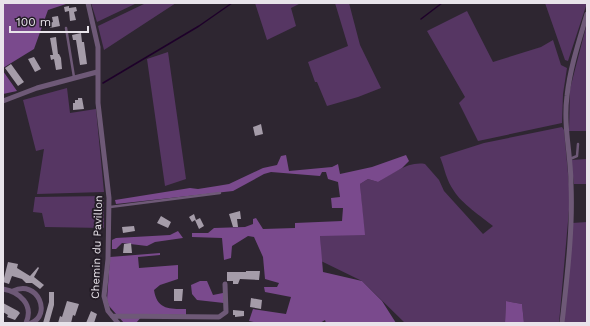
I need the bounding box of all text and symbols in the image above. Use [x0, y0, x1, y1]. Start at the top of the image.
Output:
scale bar [10, 8, 88, 34]
text: 100 m [16, 15, 51, 29]
street label: Chemin du Pavillon [89, 195, 105, 299]

